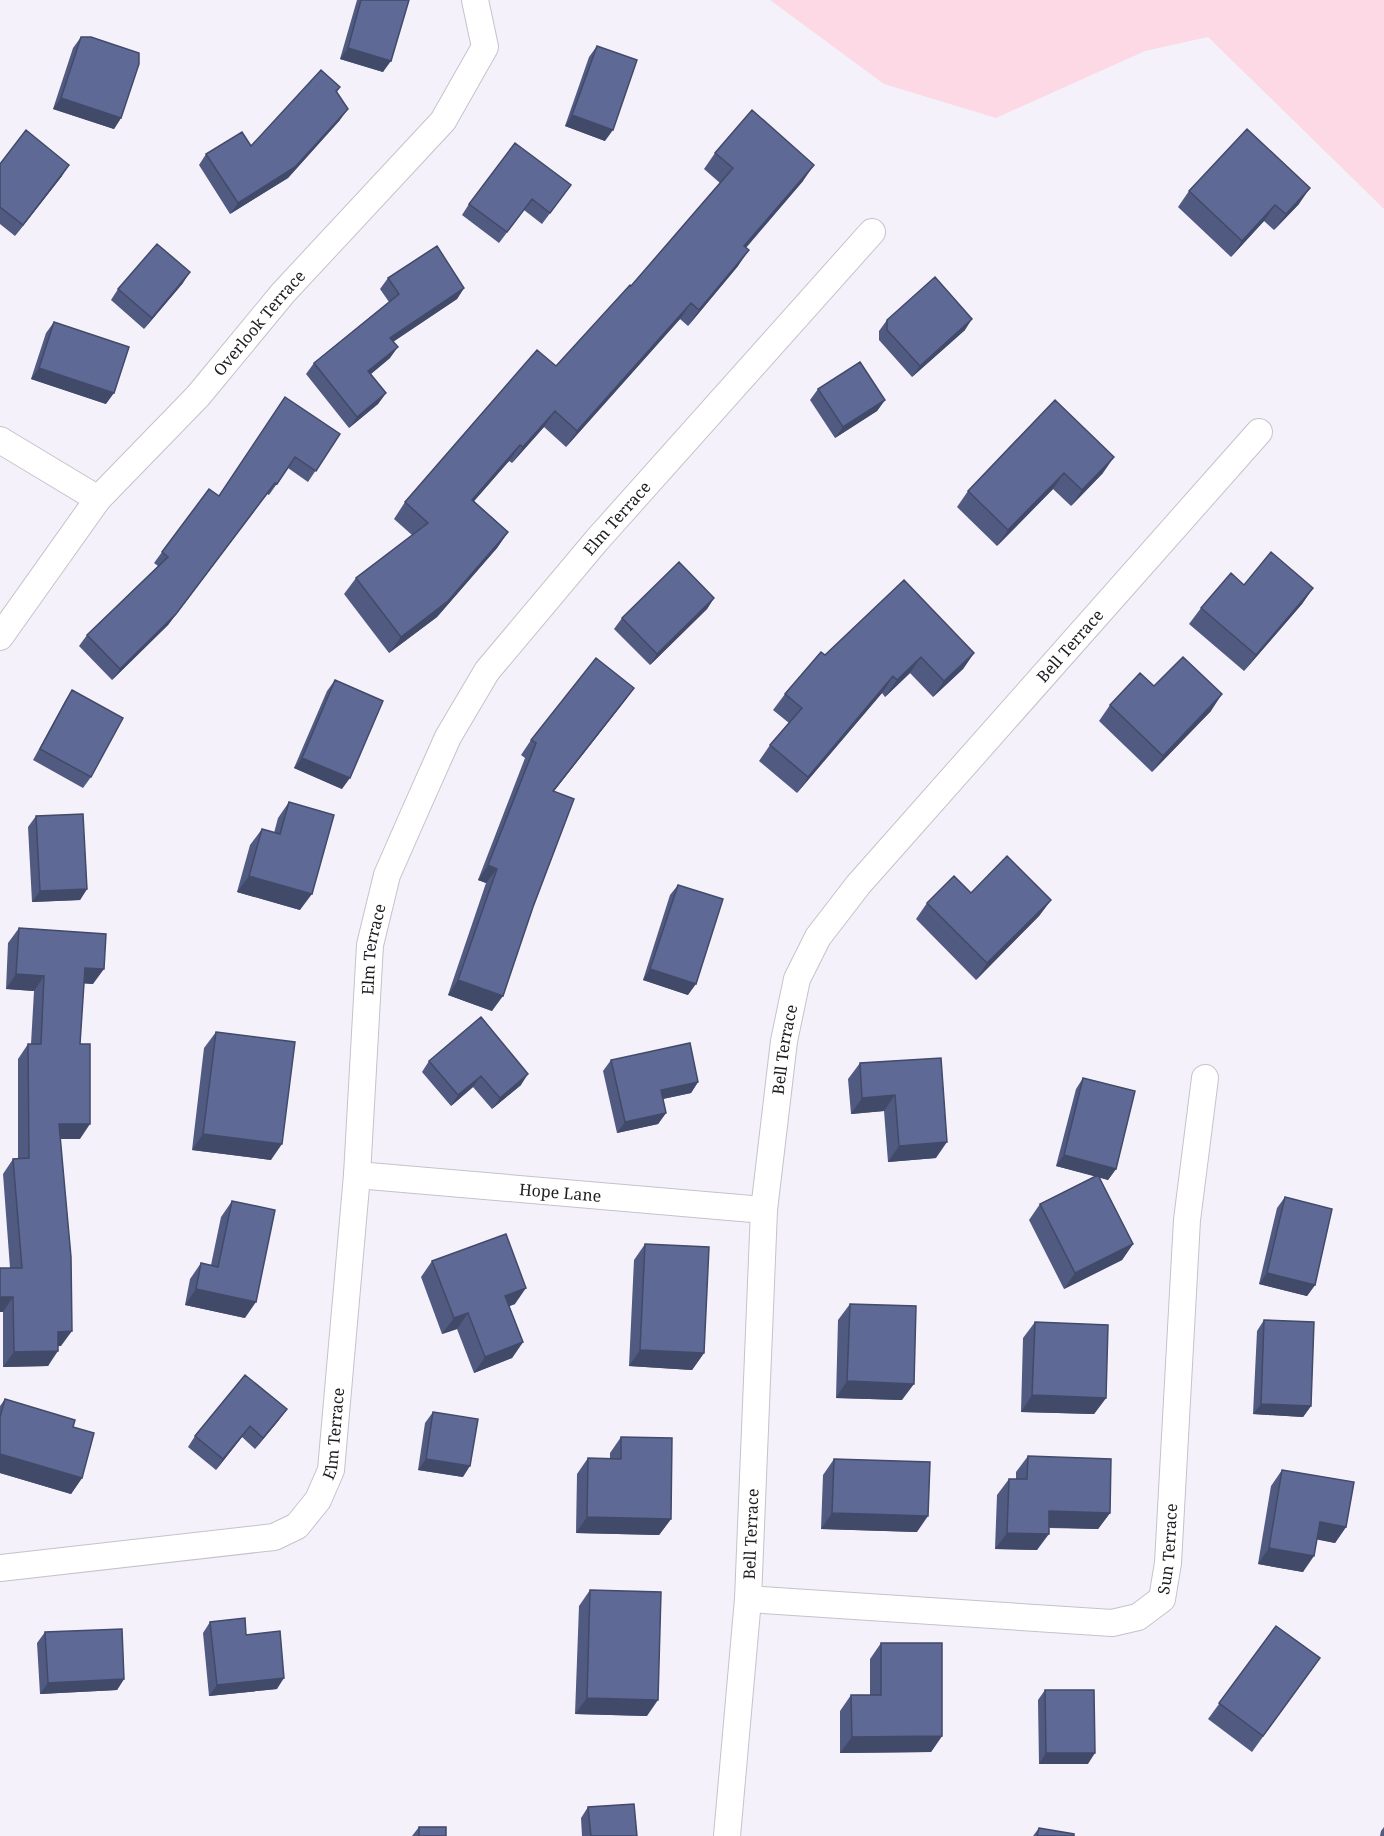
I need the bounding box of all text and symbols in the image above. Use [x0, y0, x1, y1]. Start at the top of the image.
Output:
street label: Overlook Terrace [208, 265, 310, 381]
street label: Elm Terrace [578, 476, 655, 560]
street label: Bell Terrace [1031, 604, 1108, 687]
street label: Elm Terrace [356, 901, 391, 995]
street label: Bell Terrace [767, 1002, 802, 1096]
street label: Hope Lane [518, 1178, 602, 1207]
street label: Elm Terrace [317, 1387, 349, 1483]
street label: Bell Terrace [738, 1488, 764, 1580]
street label: Sun Terrace [1152, 1503, 1182, 1596]

